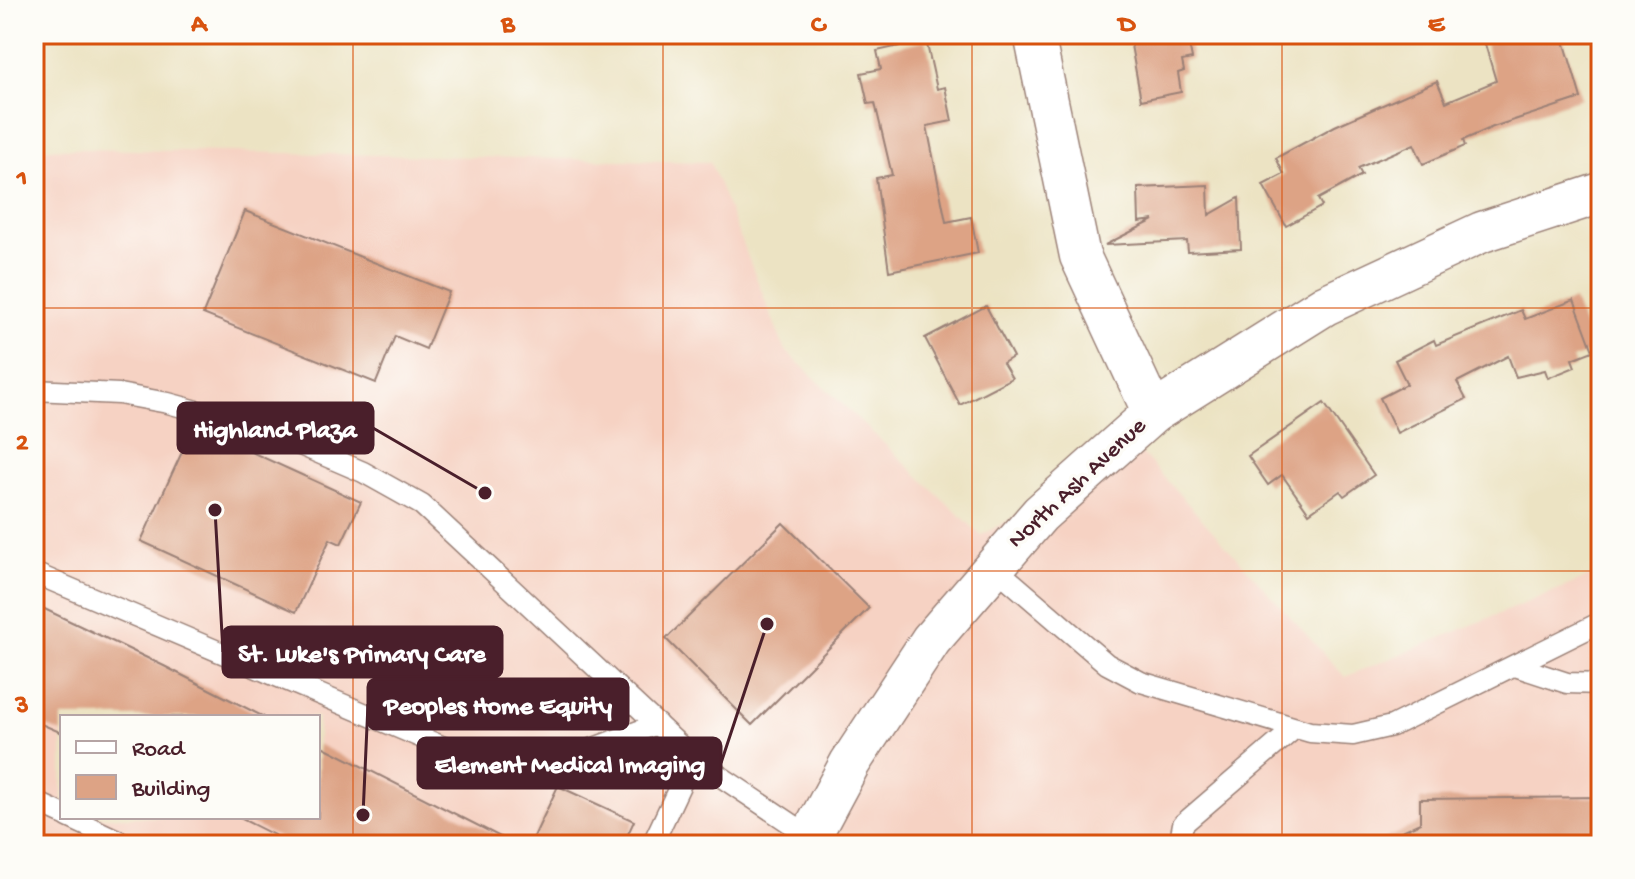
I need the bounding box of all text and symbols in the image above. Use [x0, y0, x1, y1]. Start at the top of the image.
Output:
text: A [190, 11, 208, 42]
text: B [500, 11, 516, 42]
text: C [811, 11, 828, 42]
text: D [1117, 11, 1137, 42]
text: E [1428, 11, 1446, 42]
text: 1 [16, 165, 27, 196]
callout: Highland Plaza [178, 403, 373, 453]
street label: North Ash Avenue [1003, 412, 1154, 556]
text: Highland Plaza [193, 417, 358, 448]
text: 2 [16, 429, 29, 460]
callout: St. Luke's Primary Care [223, 627, 502, 677]
text: St. Luke's Primary Care [238, 641, 487, 672]
callout: Peoples Home Equity [368, 679, 628, 729]
text: 3 [14, 692, 29, 723]
text: Peoples Home Equity [382, 693, 612, 724]
legend [60, 715, 320, 819]
text: Road [132, 736, 186, 765]
callout: Element Medical Imaging [418, 738, 721, 788]
text: Element Medical Imaging [435, 752, 705, 783]
text: Building [131, 776, 210, 805]

